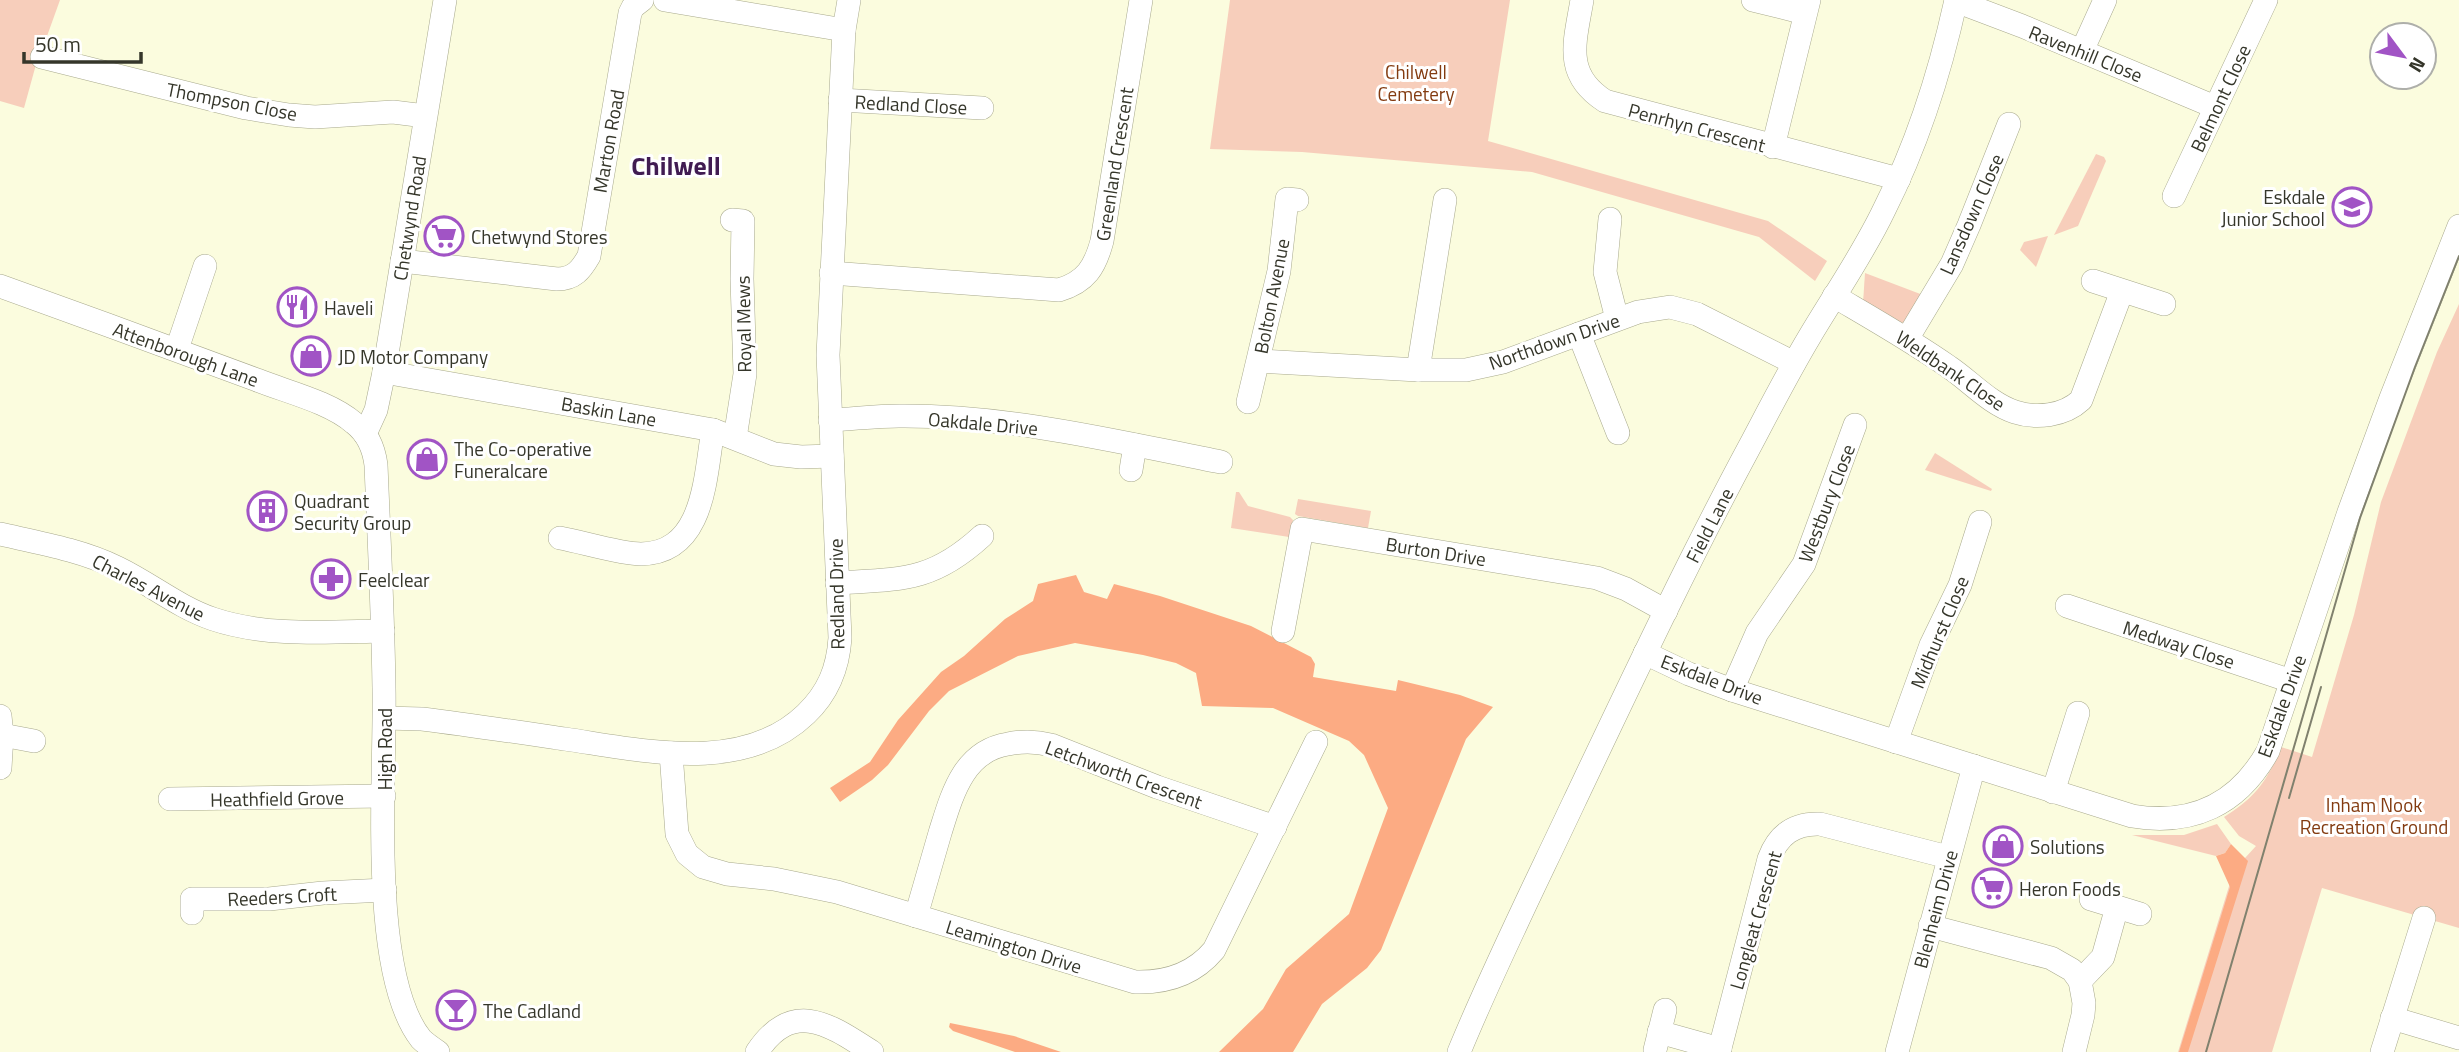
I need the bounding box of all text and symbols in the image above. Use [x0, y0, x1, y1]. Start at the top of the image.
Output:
street label: Ravenhill Close [2025, 17, 2147, 89]
scale bar [24, 21, 142, 65]
north arrow [2368, 21, 2438, 91]
text: 50 m [35, 28, 81, 60]
street label: Belmont Close [2182, 39, 2258, 157]
text: N [2402, 52, 2434, 79]
park label: Chilwell Cemetery [1377, 57, 1455, 108]
street label: Thompson Close [164, 74, 300, 128]
street label: Greenland Crescent [1088, 85, 1141, 243]
street label: Marton Road [585, 87, 631, 195]
street label: Redland Close [854, 87, 968, 121]
street label: Penrhyn Crescent [1625, 95, 1769, 159]
district label: Chilwell [631, 146, 721, 185]
street label: Lansdown Close [1931, 149, 2011, 279]
street label: Chetwynd Road [385, 154, 433, 282]
place label: Eskdale Junior School [2221, 182, 2325, 233]
school or university icon: Eskdale Junior School [2331, 186, 2373, 228]
supermarket icon: Chetwynd Stores [423, 215, 465, 257]
place label: Chetwynd Stores [471, 222, 608, 251]
street label: Bolton Avenue [1246, 236, 1296, 356]
street label: Royal Mews [728, 275, 758, 373]
restaurant icon: Haveli [276, 286, 318, 328]
place label: Haveli [324, 293, 373, 322]
street label: Northdown Drive [1485, 305, 1623, 377]
street label: Attenborough Lane [109, 314, 263, 394]
street label: Weldbank Close [1890, 323, 2012, 417]
shop icon: JD Motor Company [290, 335, 332, 377]
place label: JD Motor Company [338, 342, 488, 371]
street label: Baskin Lane [559, 388, 659, 434]
street label: Oakdale Drive [927, 404, 1039, 442]
place label: The Co-operative Funeralcare [454, 434, 592, 485]
shop icon: The Co-operative Funeralcare [406, 438, 448, 480]
street label: Westbury Close [1790, 440, 1862, 566]
street label: Field Lane [1678, 482, 1740, 568]
place label: Quadrant Security Group [294, 486, 411, 537]
building icon: Quadrant Security Group [246, 490, 288, 532]
street label: Burton Drive [1384, 529, 1488, 573]
street label: Redland Drive [821, 538, 851, 650]
street label: Charles Avenue [88, 546, 210, 628]
pharmacy icon: Feelclear [310, 558, 352, 600]
place label: Feelclear [358, 565, 430, 594]
street label: Midhurst Close [1902, 571, 1976, 693]
street label: Medway Close [2119, 612, 2239, 676]
street label: Eskdale Drive [1657, 646, 1767, 712]
street label: Eskdale Drive [2249, 651, 2313, 761]
street label: High Road [370, 708, 399, 790]
street label: Letchworth Crescent [1041, 732, 1207, 816]
street label: Heathfield Grove [210, 782, 344, 814]
park label: Inham Nook Recreation Ground [2300, 790, 2448, 841]
shop icon: Solutions [1982, 825, 2024, 867]
place label: Solutions [2030, 832, 2105, 861]
street label: Longleat Crescent [1721, 847, 1789, 993]
street label: Blenheim Drive [1905, 847, 1965, 971]
supermarket icon: Heron Foods [1971, 867, 2013, 909]
place label: Heron Foods [2019, 874, 2121, 903]
street label: Reeders Croft [227, 879, 338, 913]
street label: Leamington Drive [942, 912, 1086, 980]
bar icon: The Cadland [435, 989, 477, 1031]
place label: The Cadland [483, 996, 581, 1025]

